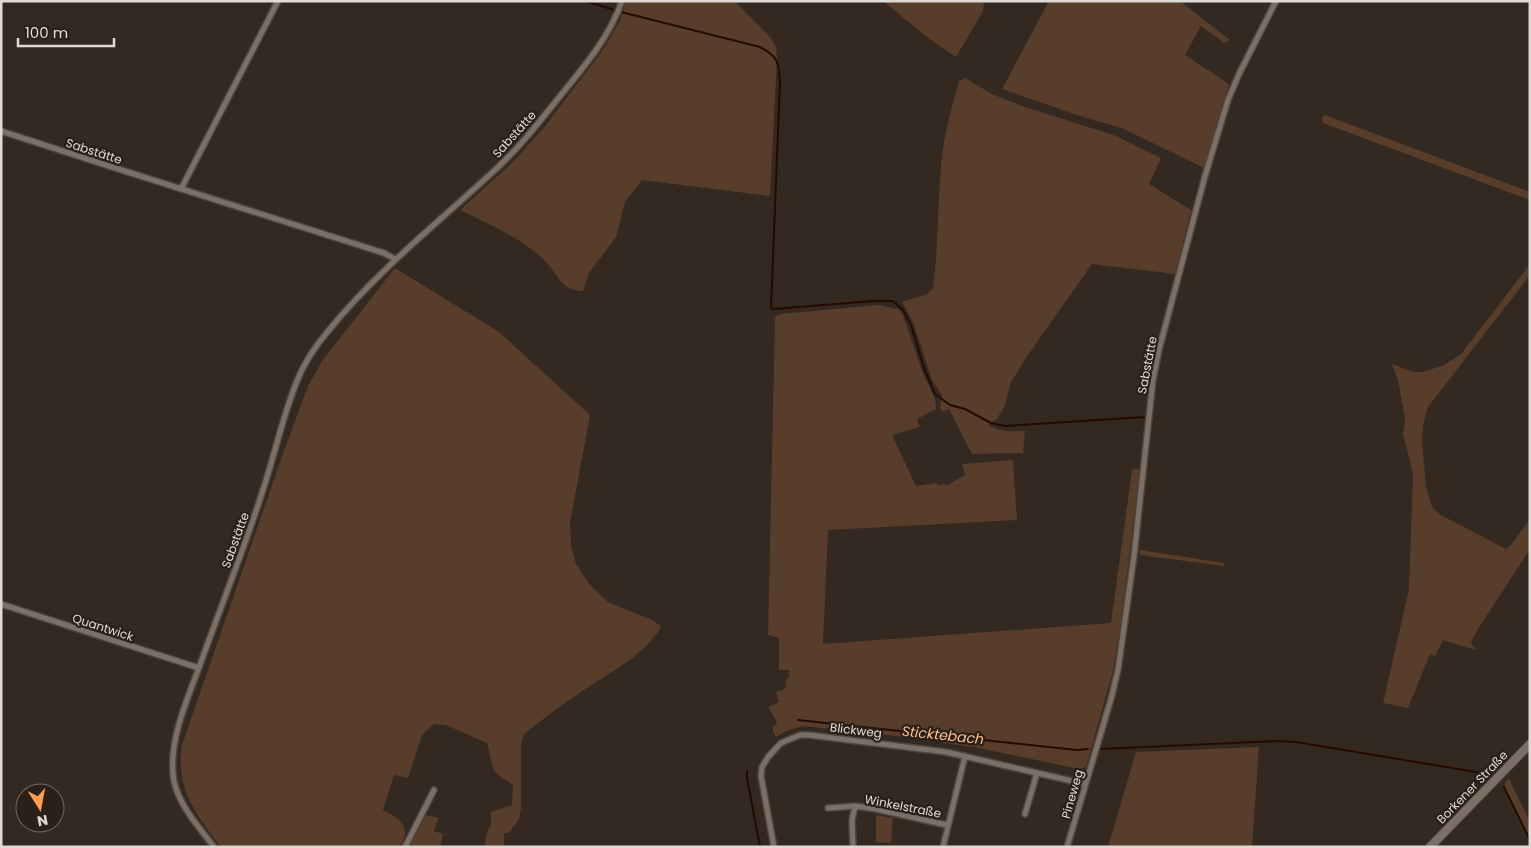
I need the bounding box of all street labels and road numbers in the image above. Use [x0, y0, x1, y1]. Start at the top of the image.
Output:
street label: Sabstätte [488, 107, 540, 161]
street label: Sabstätte [64, 134, 124, 168]
street label: Sabstätte [1133, 335, 1161, 395]
street label: Sabstätte [217, 510, 253, 570]
street label: Quantwick [70, 609, 137, 645]
street label: Blickweg [829, 718, 883, 742]
street label: Borkener Straße [1433, 747, 1511, 827]
street label: Pineweg [1057, 767, 1087, 821]
street label: Winkelstraße [863, 790, 943, 822]

